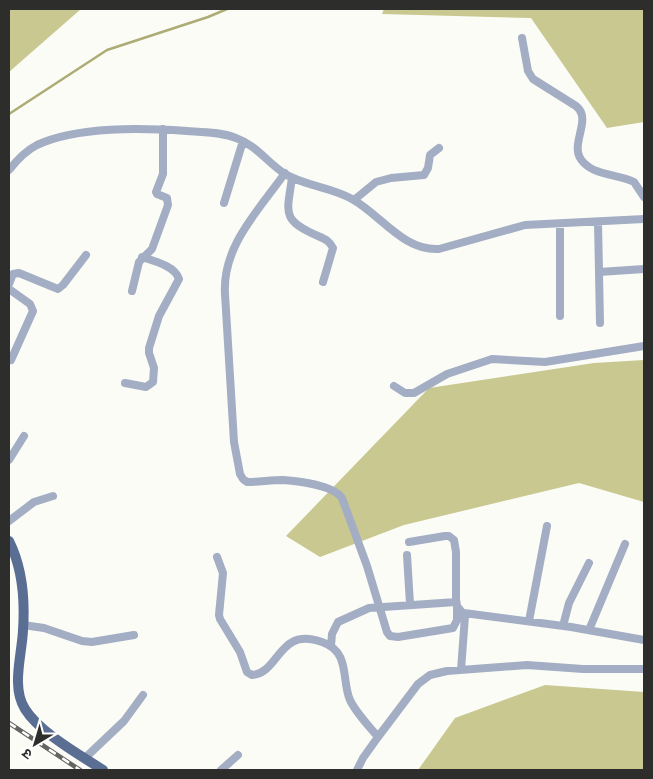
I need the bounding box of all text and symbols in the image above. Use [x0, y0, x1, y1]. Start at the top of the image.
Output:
north arrow [10, 719, 60, 769]
text: उ [18, 745, 35, 763]

